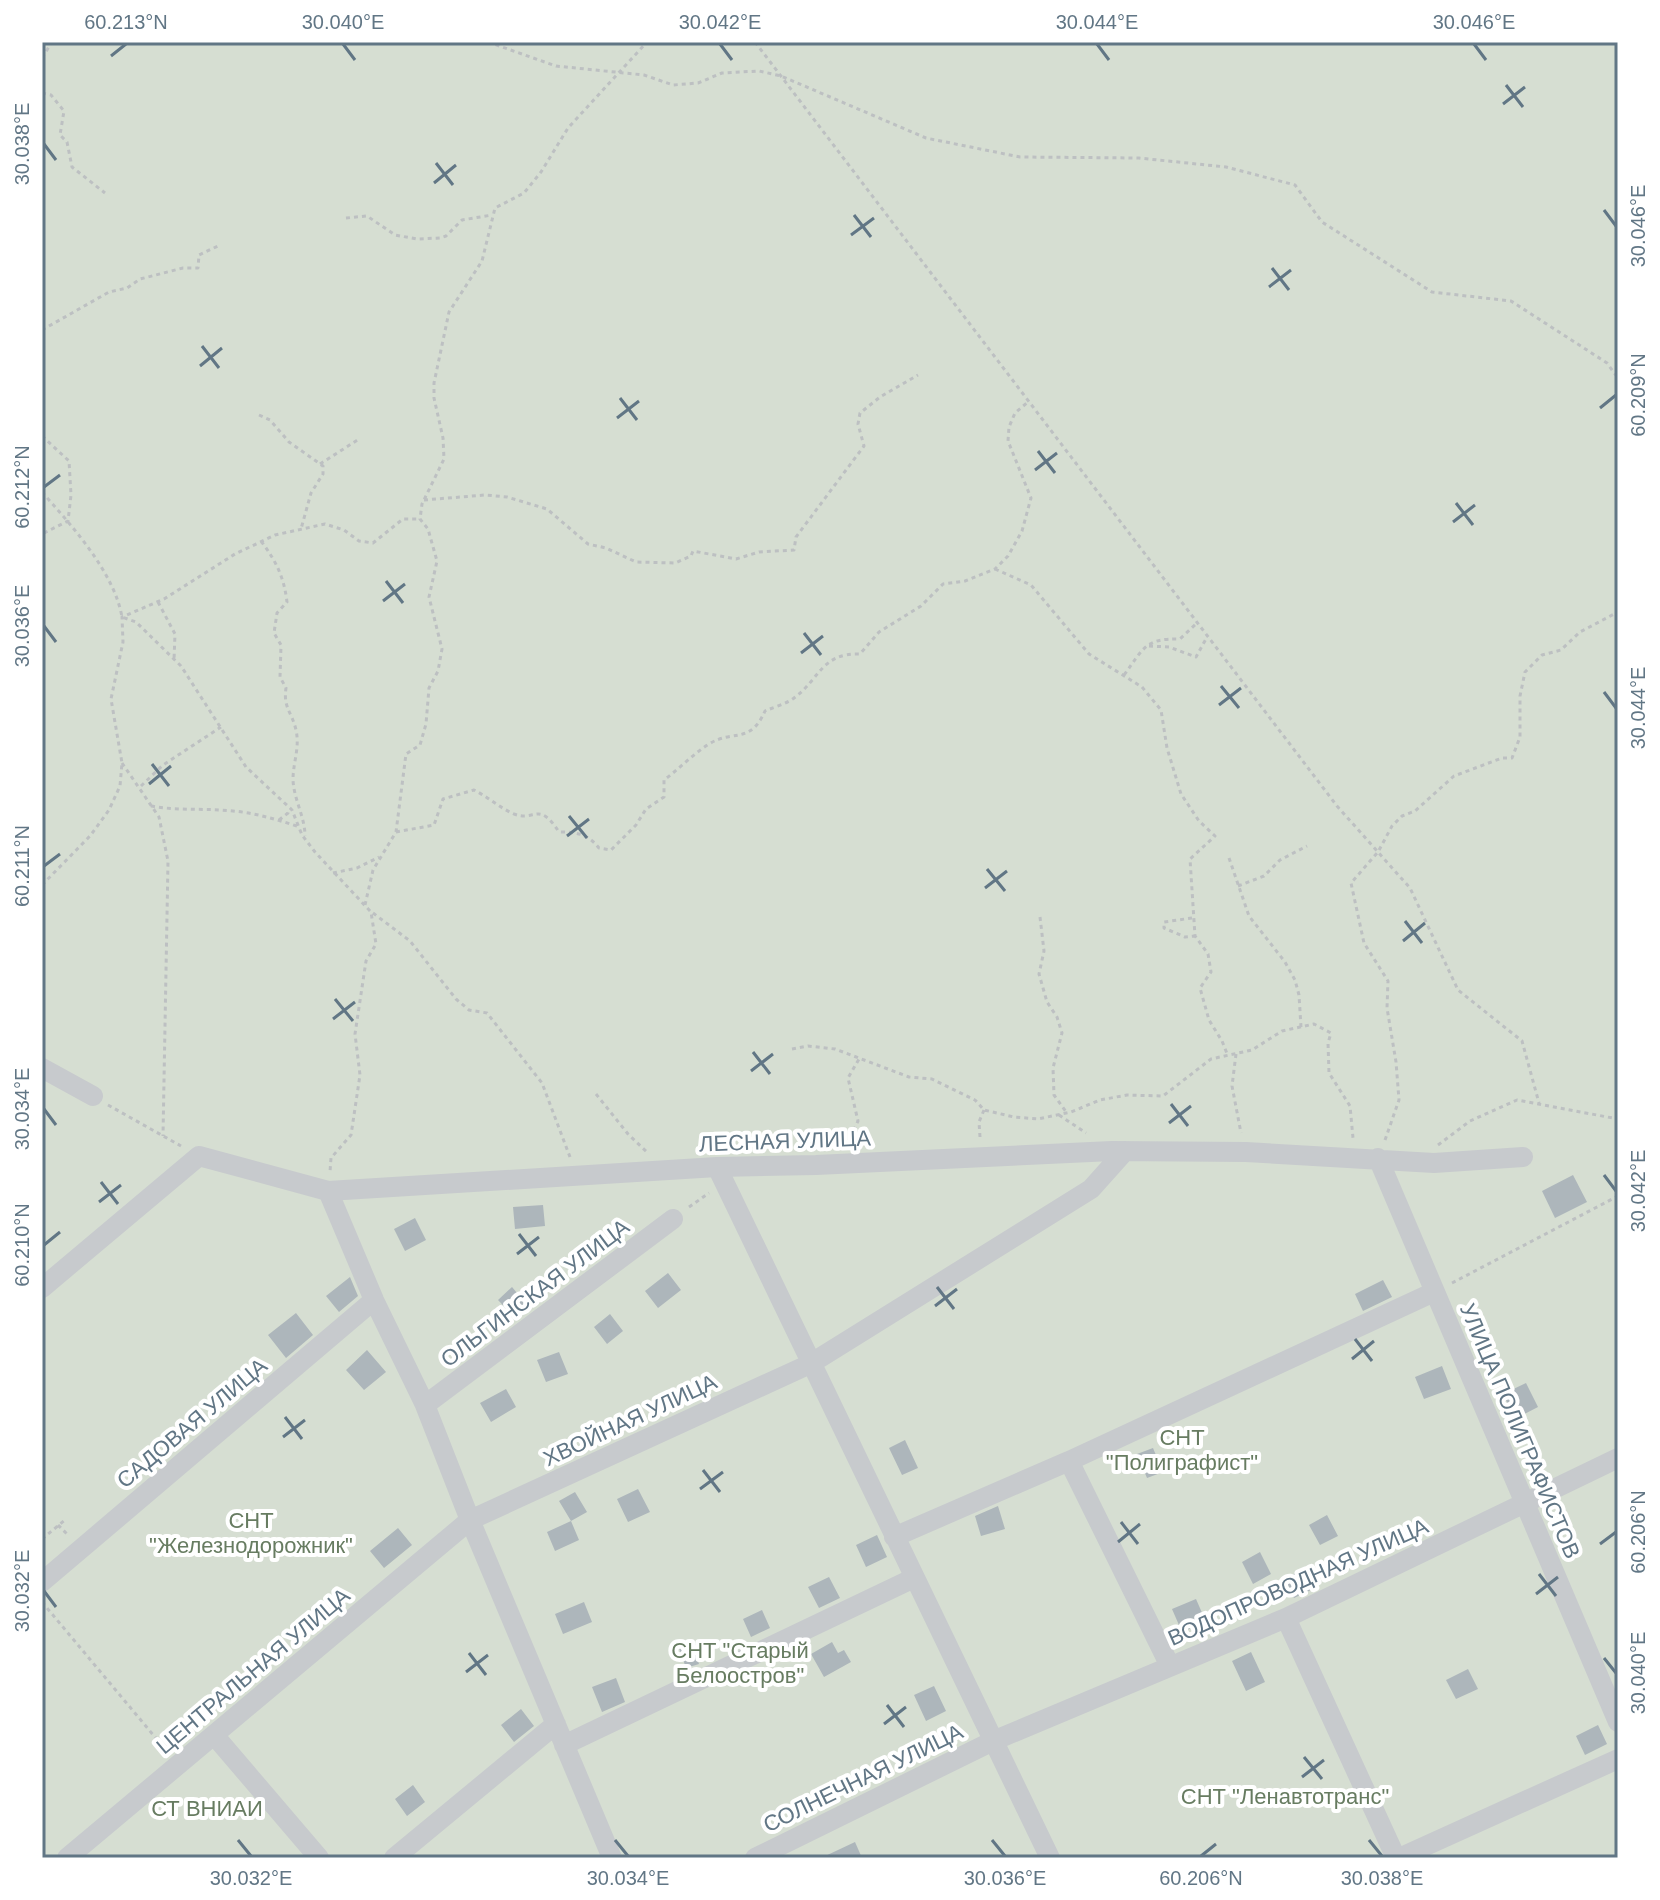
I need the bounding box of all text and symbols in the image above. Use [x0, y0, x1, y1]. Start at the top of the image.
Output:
text: 60.213°N [84, 11, 168, 33]
text: 30.040°E [302, 11, 384, 33]
text: 30.042°E [679, 11, 761, 33]
text: 30.044°E [1056, 11, 1138, 33]
text: 30.046°E [1433, 11, 1515, 33]
text: 30.038°E [11, 103, 33, 185]
text: 30.046°E [1627, 185, 1649, 267]
text: 60.209°N [1627, 353, 1649, 437]
text: 60.212°N [11, 445, 33, 529]
text: 30.036°E [11, 585, 33, 667]
text: 30.044°E [1627, 667, 1649, 749]
text: 60.211°N [11, 825, 33, 907]
text: 30.034°E [11, 1068, 33, 1150]
street label: ЛЕСНАЯ УЛИЦА [699, 1125, 872, 1156]
text: 30.042°E [1627, 1150, 1649, 1232]
text: 60.210°N [11, 1203, 33, 1287]
street label: ОЛЬГИНСКАЯ УЛИЦА [436, 1214, 634, 1372]
street label: УЛИЦА ПОЛИГРАФИСТОВ [1455, 1300, 1585, 1562]
street label: САДОВАЯ УЛИЦА [112, 1353, 272, 1493]
street label: ХВОЙНАЯ УЛИЦА [539, 1369, 721, 1471]
park label: СНТ "Полиграфист" [1106, 1425, 1258, 1475]
text: 60.206°N [1627, 1490, 1649, 1574]
park label: СНТ "Железнодорожник" [149, 1508, 353, 1558]
street label: ВОДОПРОВОДНАЯ УЛИЦА [1164, 1513, 1432, 1651]
text: 30.032°E [11, 1550, 33, 1632]
street label: ЦЕНТРАЛЬНАЯ УЛИЦА [151, 1583, 355, 1759]
text: 30.040°E [1627, 1632, 1649, 1714]
park label: СНТ "Старый Белоостров" [671, 1638, 809, 1688]
street label: СОЛНЕЧНАЯ УЛИЦА [759, 1719, 967, 1837]
park label: СНТ "Ленавтотранс" [1181, 1784, 1389, 1809]
park label: СТ ВНИАИ [151, 1796, 263, 1821]
text: 30.032°E [210, 1867, 292, 1889]
text: 30.034°E [587, 1867, 669, 1889]
text: 30.036°E [964, 1867, 1046, 1889]
text: 60.206°N [1159, 1867, 1243, 1889]
text: 30.038°E [1341, 1867, 1423, 1889]

